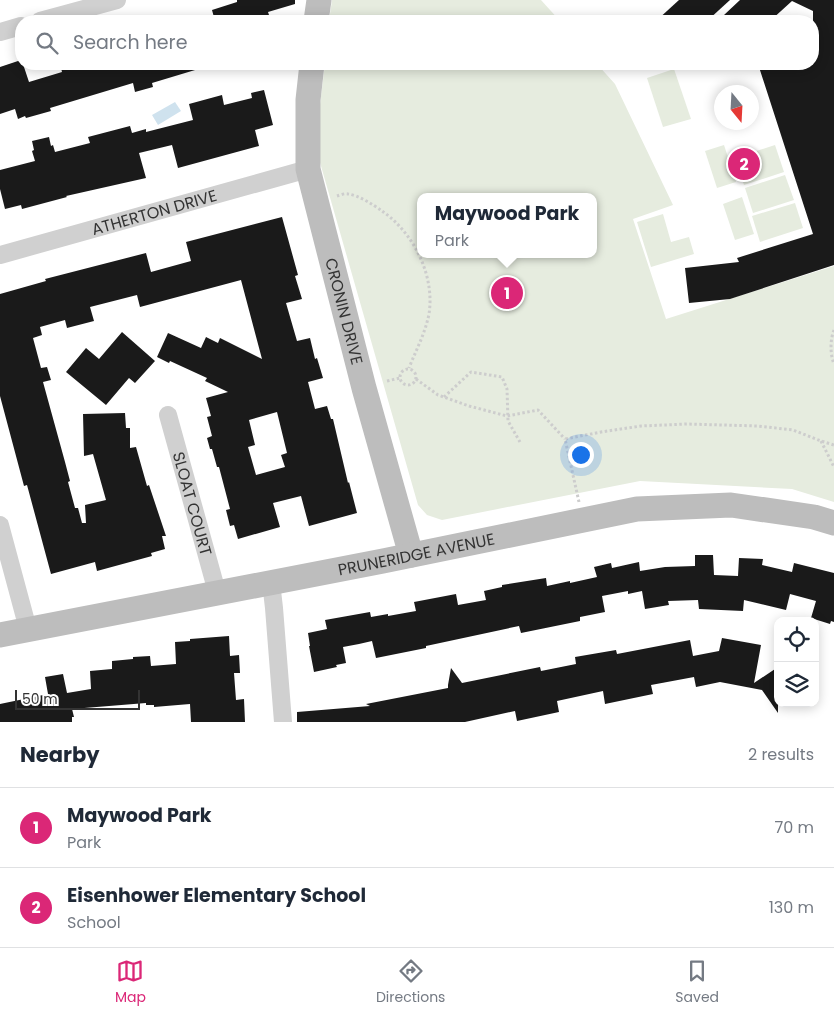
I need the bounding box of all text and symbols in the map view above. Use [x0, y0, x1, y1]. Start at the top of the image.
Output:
search box [15, 15, 819, 70]
icon: search [33, 29, 61, 57]
text: Search here [73, 29, 187, 56]
north arrow [714, 85, 759, 130]
pin: 2 [728, 145, 760, 183]
street label: ATHERTON DRIVE [89, 184, 220, 241]
popup [417, 193, 597, 258]
text: Maywood Park [435, 200, 579, 227]
text: Park [435, 229, 469, 252]
street label: CRONIN DRIVE [319, 255, 369, 367]
pin: 1 [491, 274, 523, 312]
your location [568, 442, 594, 468]
street label: SLOAT COURT [167, 449, 217, 559]
street label: PRUNERIDGE AVENUE [336, 527, 497, 581]
map controls [774, 617, 819, 707]
button: locate [774, 617, 819, 662]
button: layers [774, 662, 819, 707]
scale bar [15, 687, 140, 710]
text: 50 m [22, 689, 58, 709]
text: Nearby [20, 740, 100, 769]
text: 2 results [748, 743, 814, 766]
text: Maywood Park [67, 802, 212, 829]
text: 1 [33, 816, 39, 839]
text: 70 m [774, 816, 814, 839]
text: Park [67, 831, 101, 854]
text: Eisenhower Elementary School [67, 882, 366, 909]
text: 2 [31, 896, 41, 919]
text: 130 m [769, 896, 814, 919]
text: School [67, 911, 121, 934]
tab: Map [115, 957, 146, 1008]
tab: Directions [376, 957, 445, 1008]
tab: Saved [675, 957, 719, 1008]

